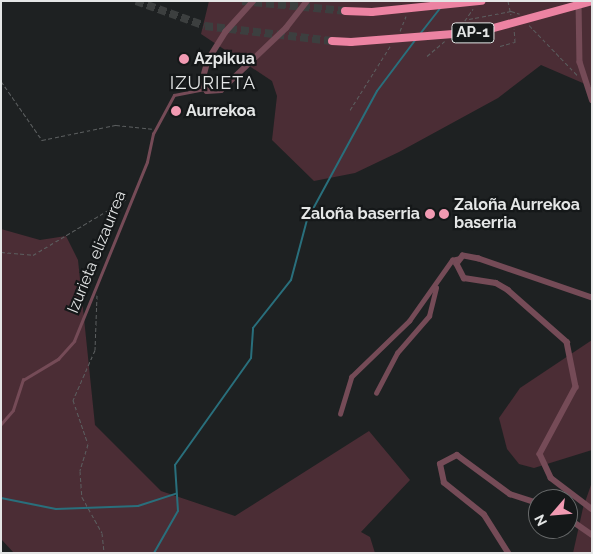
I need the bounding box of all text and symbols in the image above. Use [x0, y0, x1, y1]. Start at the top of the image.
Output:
road number: AP-1 [450, 20, 496, 46]
place label: Azpikua [194, 49, 255, 69]
marker: Azpikua [178, 53, 190, 65]
district label: IZURIETA [169, 72, 257, 94]
place label: Aurrekoa [186, 101, 256, 121]
marker: Aurrekoa [170, 105, 182, 117]
street label: Izurieta elizaurrea [64, 188, 130, 316]
place label: Zaloña Aurrekoa baserria [454, 195, 580, 233]
place label: Zaloña baserria [301, 204, 420, 224]
marker: Zaloña baserria [424, 208, 436, 220]
marker: Zaloña Aurrekoa baserria [438, 208, 450, 220]
north arrow [528, 489, 578, 539]
text: N [531, 512, 550, 529]

